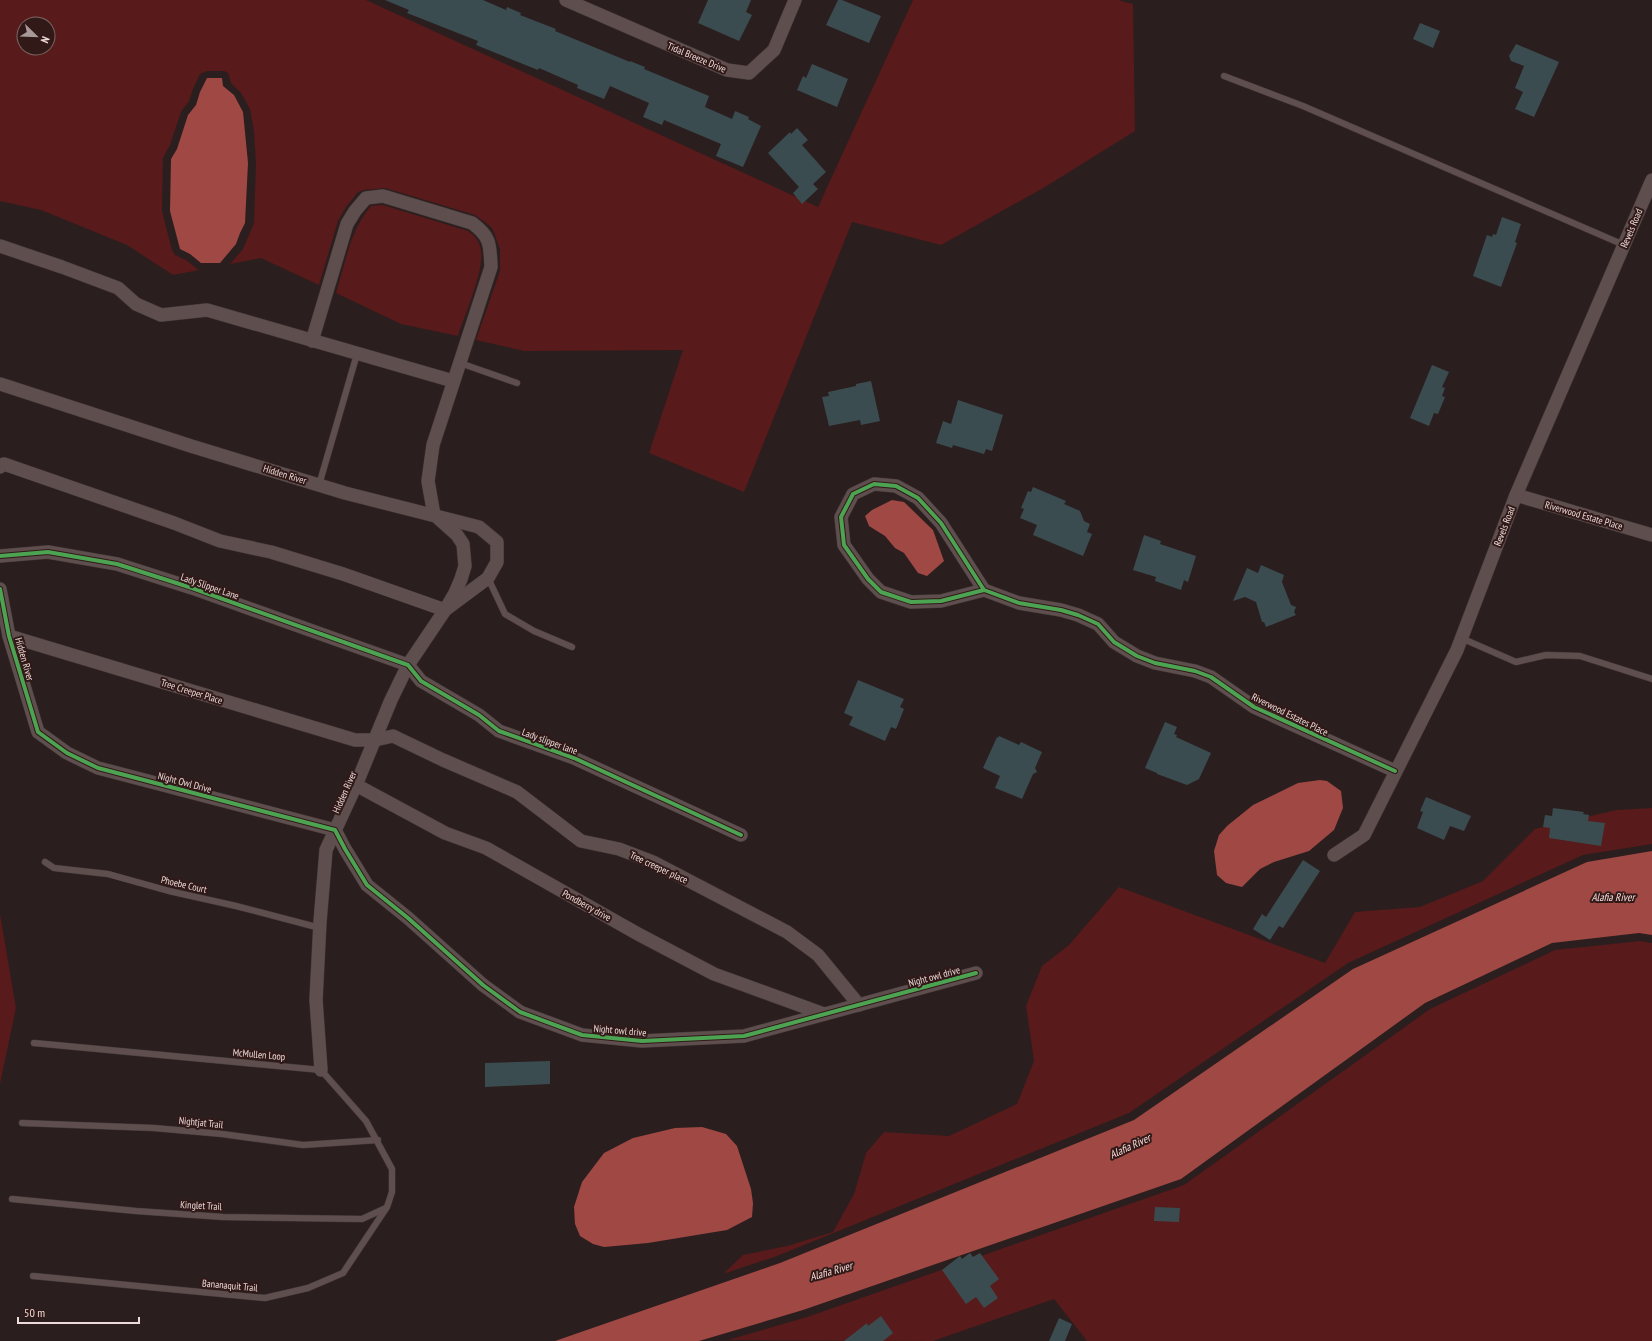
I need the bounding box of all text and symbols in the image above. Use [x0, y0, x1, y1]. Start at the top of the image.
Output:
north arrow [16, 16, 56, 56]
text: N [38, 34, 53, 45]
street label: Tidal Breeze Drive [665, 39, 728, 76]
street label: Revels Road [1617, 207, 1646, 250]
street label: Hidden River [262, 462, 308, 487]
street label: Riverwood Estate Place [1543, 498, 1624, 533]
street label: Revels Road [1491, 505, 1518, 548]
street label: Lady Slipper Lane [179, 570, 241, 603]
street label: Hidden River [12, 636, 37, 683]
street label: Tree Creeper Place [159, 676, 224, 707]
street label: Riverwood Estates Place [1249, 690, 1330, 739]
street label: Lady slipper lane [520, 725, 579, 758]
street label: Night Owl Drive [157, 769, 213, 796]
street label: Hidden River [329, 769, 360, 815]
street label: Tree creeper place [628, 848, 690, 887]
street label: Phoebe Court [160, 873, 208, 896]
street label: Pondberry drive [560, 887, 614, 924]
water label: Alafia River [1591, 890, 1637, 904]
street label: Night owl drive [907, 963, 961, 990]
street label: Night owl drive [593, 1022, 647, 1039]
street label: McMullen Loop [232, 1046, 286, 1063]
street label: Nightjat Trail [178, 1114, 224, 1131]
water label: Alafia River [1107, 1130, 1154, 1161]
street label: Kinglet Trail [180, 1198, 223, 1213]
water label: Alafia River [808, 1258, 856, 1284]
street label: Bananaquit Trail [202, 1277, 259, 1294]
scale bar [18, 1299, 139, 1325]
text: 50 m [24, 1305, 45, 1320]

